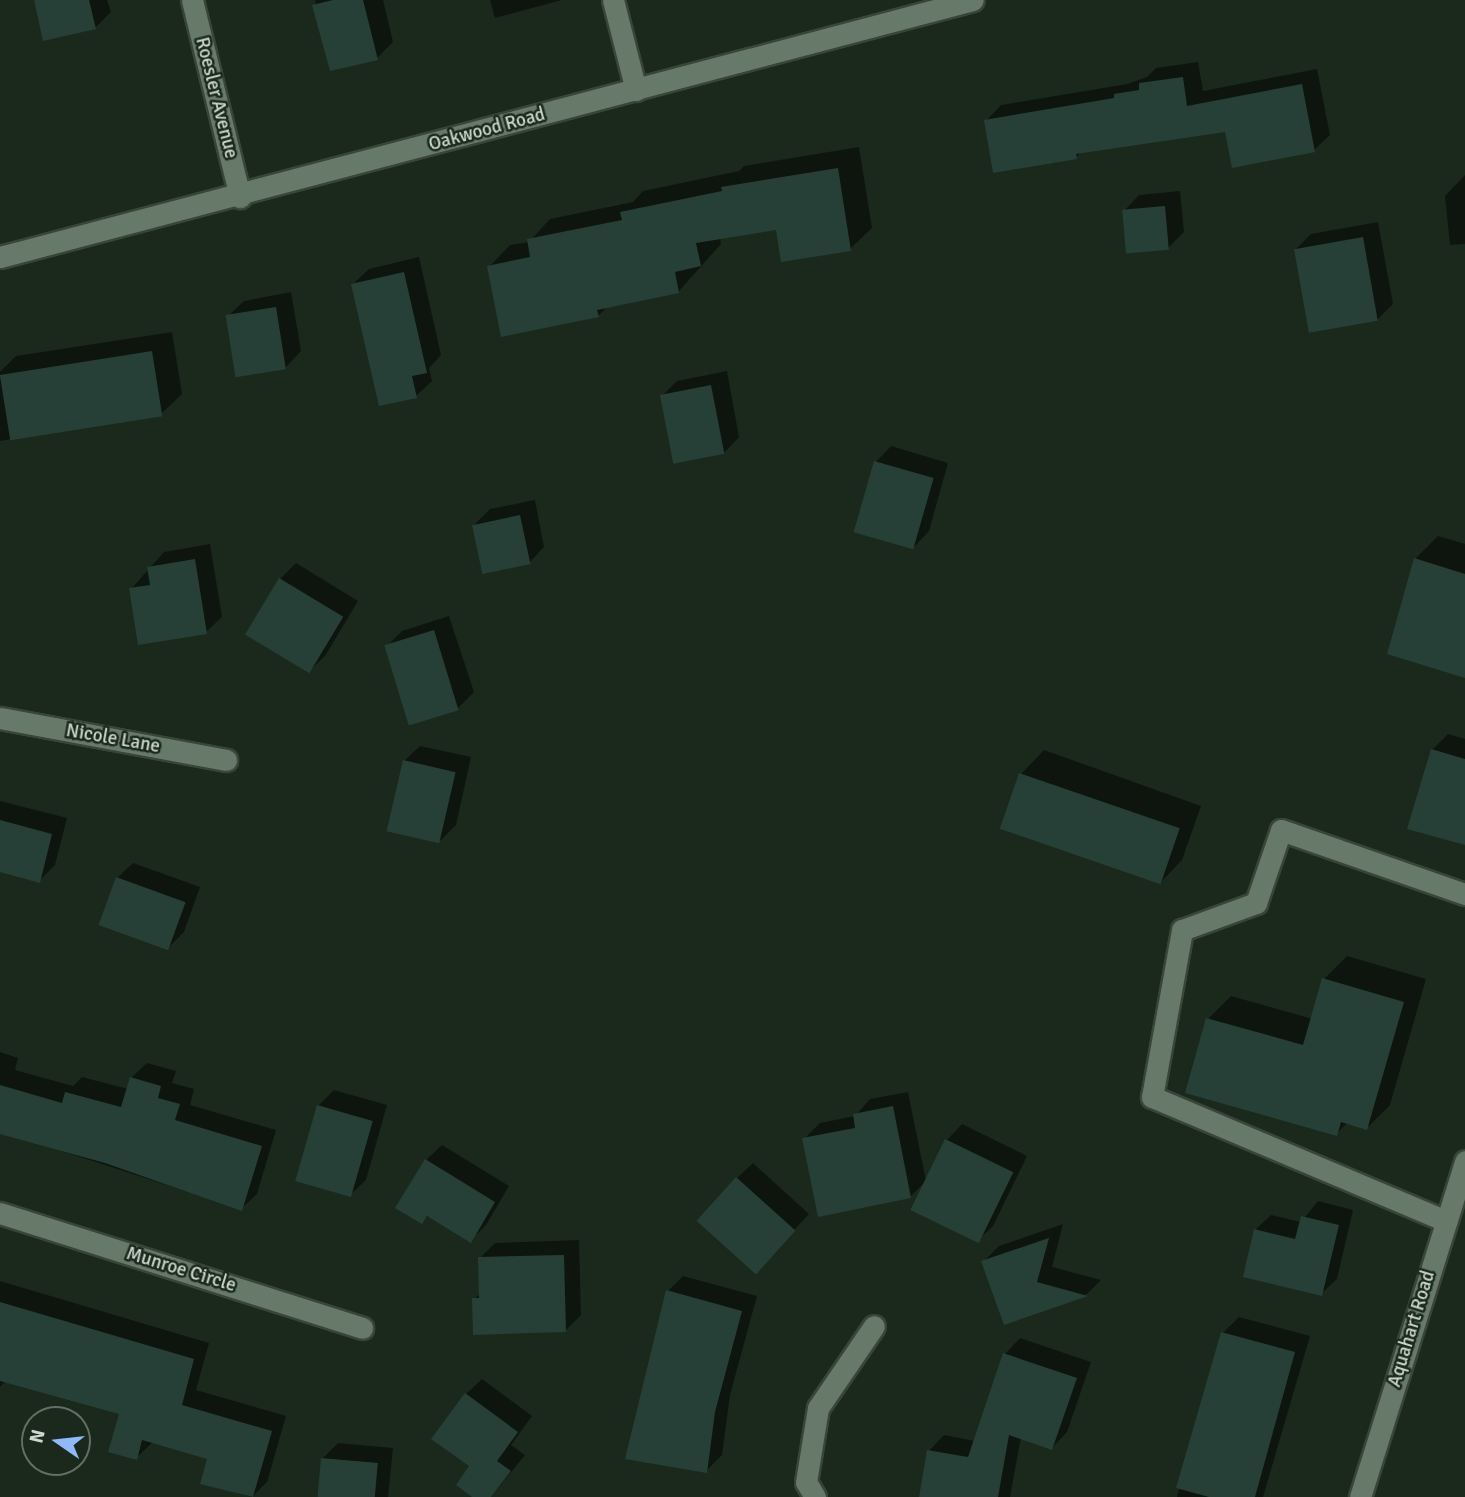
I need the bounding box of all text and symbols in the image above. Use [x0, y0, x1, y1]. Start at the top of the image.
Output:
street label: Roesler Avenue [190, 35, 242, 161]
street label: Oakwood Road [426, 104, 548, 156]
street label: Nicole Lane [64, 720, 162, 758]
street label: Munroe Circle [123, 1243, 239, 1297]
street label: Aquahart Road [1383, 1268, 1441, 1390]
north arrow [21, 1406, 91, 1476]
text: N [24, 1427, 51, 1446]

